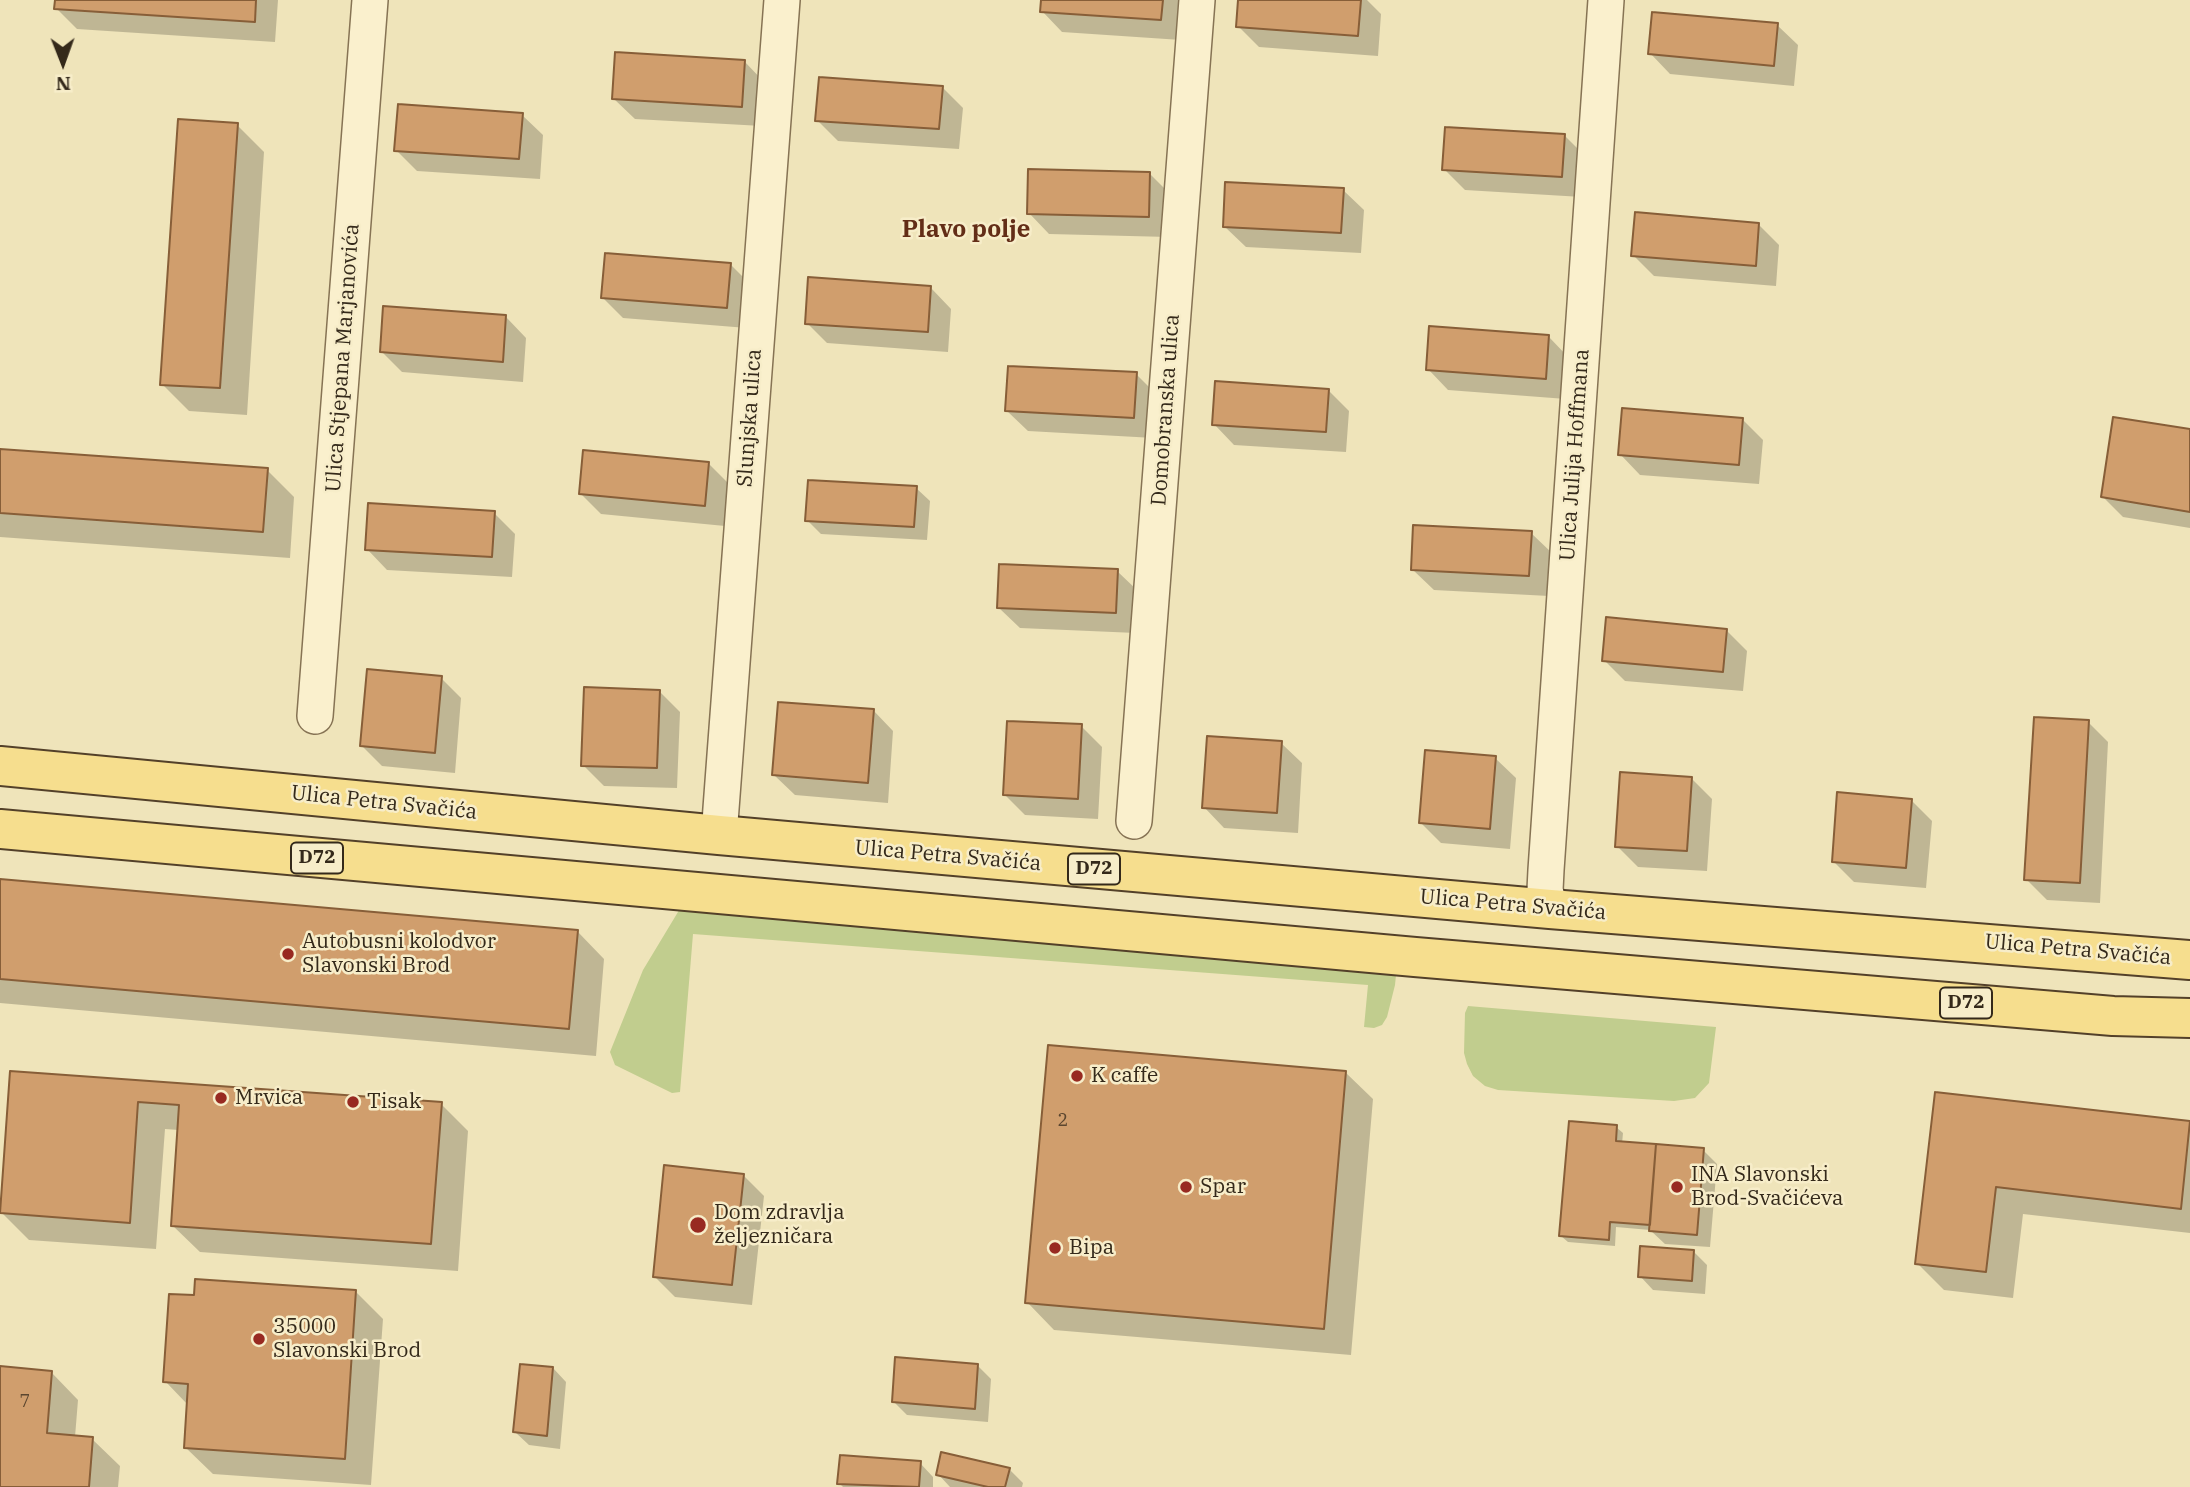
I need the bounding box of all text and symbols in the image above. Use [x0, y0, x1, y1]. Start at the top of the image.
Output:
north arrow [28, 28, 98, 98]
text: N [56, 72, 71, 96]
district label: Plavo polje [902, 216, 1030, 244]
street label: Ulica Stjepana Marjanovića [321, 223, 365, 493]
street label: Domobranska ulica [1147, 313, 1185, 507]
street label: Slunjska ulica [733, 348, 767, 488]
street label: Ulica Julija Hoffmana [1555, 348, 1595, 562]
street label: Ulica Petra Svačića [290, 781, 478, 825]
street label: Ulica Petra Svačića [854, 835, 1042, 877]
road number: D72 [291, 842, 343, 874]
road number: D72 [1068, 854, 1120, 884]
street label: Ulica Petra Svačića [1419, 884, 1607, 926]
place label: Autobusni kolodvor Slavonski Brod [302, 929, 496, 979]
street label: Ulica Petra Svačića [1984, 929, 2172, 971]
marker: Autobusni kolodvor Slavonski Brod [280, 946, 296, 962]
road number: D72 [1940, 987, 1992, 1018]
place label: K caffe [1091, 1063, 1158, 1089]
marker: K caffe [1069, 1068, 1085, 1084]
place label: Mrvica [235, 1085, 303, 1111]
place label: Tisak [367, 1089, 421, 1115]
marker: Mrvica [213, 1090, 229, 1106]
marker: Tisak [345, 1094, 361, 1110]
house number: 2 [1058, 1110, 1068, 1132]
place label: INA Slavonski Brod-Svačićeva [1691, 1162, 1844, 1212]
place label: Spar [1200, 1174, 1246, 1200]
marker: Spar [1178, 1179, 1194, 1195]
marker: INA Slavonski Brod-Svačićeva [1669, 1179, 1685, 1195]
place label: Dom zdravlja željezničara [714, 1200, 845, 1250]
marker: Dom zdravlja željezničara [688, 1215, 708, 1235]
place label: Bipa [1069, 1235, 1114, 1261]
marker: Bipa [1047, 1240, 1063, 1256]
place label: 35000 Slavonski Brod [273, 1314, 421, 1364]
marker: 35000 Slavonski Brod [251, 1331, 267, 1347]
house number: 7 [20, 1391, 30, 1413]

